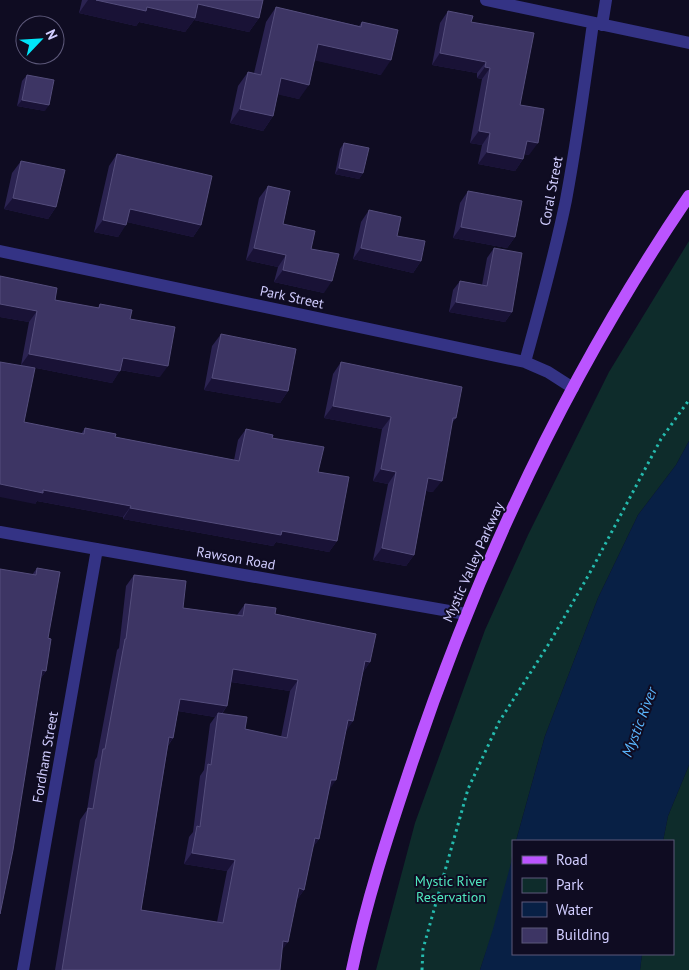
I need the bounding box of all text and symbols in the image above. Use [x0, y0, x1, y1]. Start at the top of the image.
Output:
north arrow [15, 15, 65, 65]
text: N [42, 27, 62, 42]
street label: Coral Street [535, 155, 567, 227]
street label: Park Street [258, 281, 326, 313]
street label: Mystic Valley Parkway [438, 499, 508, 625]
street label: Rawson Road [195, 542, 277, 574]
water label: Mystic River [617, 684, 661, 759]
street label: Fordham Street [28, 710, 62, 804]
legend [512, 840, 674, 955]
text: Road [556, 850, 588, 869]
park label: Mystic River Reservation [415, 872, 487, 906]
text: Park [556, 875, 584, 894]
text: Water [556, 900, 593, 919]
text: Building [556, 925, 610, 944]

